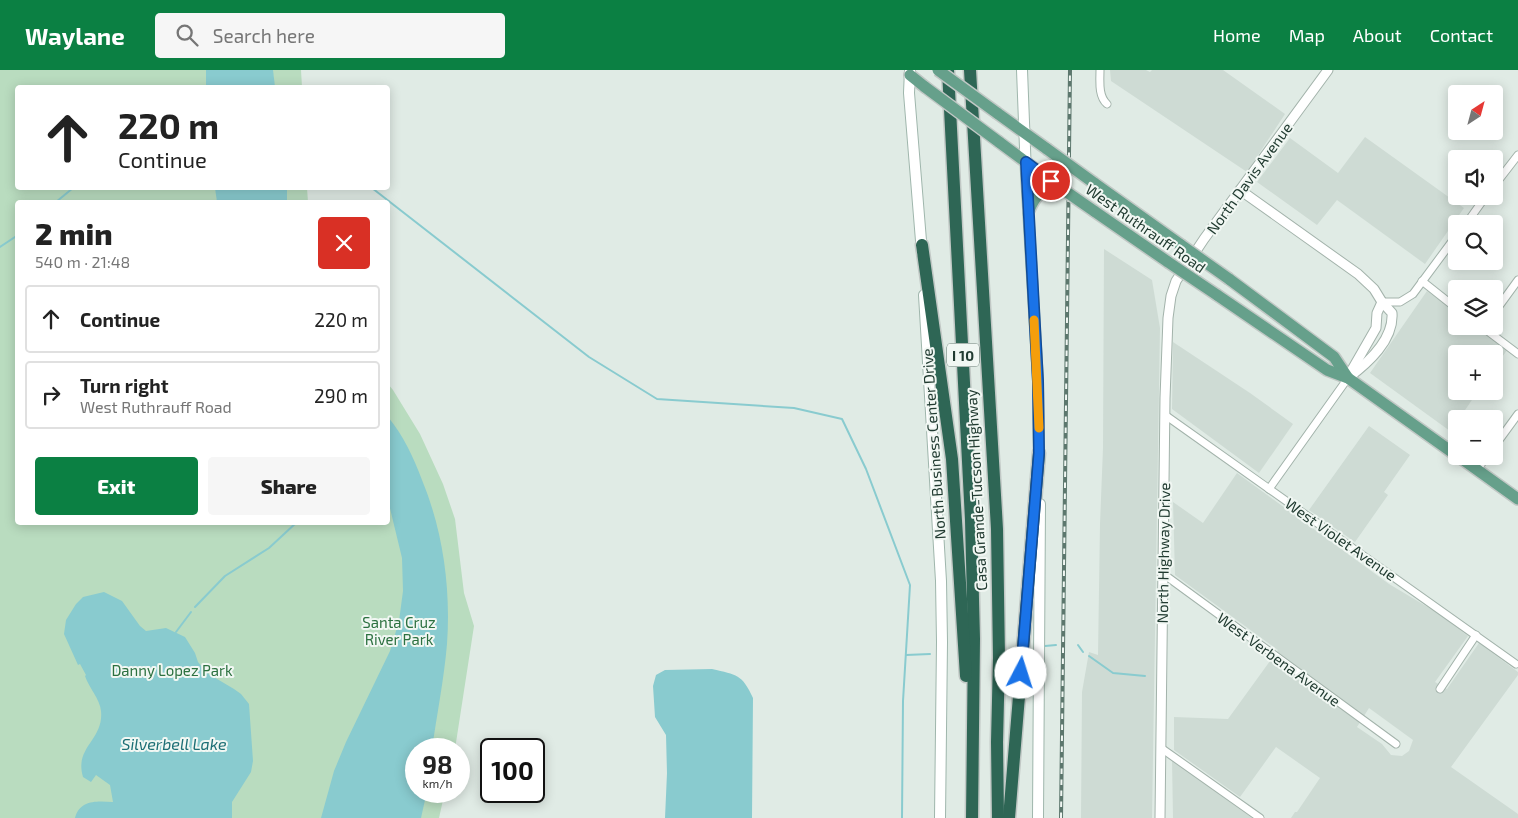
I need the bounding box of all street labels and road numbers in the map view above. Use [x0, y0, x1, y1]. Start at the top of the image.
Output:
street label: North Davis Avenue [1202, 119, 1296, 237]
street label: West Ruthrauff Road [1083, 180, 1209, 276]
road number: I 10 [947, 344, 979, 366]
street label: North Business Center Drive [917, 348, 949, 540]
street label: Casa Grande-Tucson Highway [962, 389, 990, 591]
street label: North Highway Drive [1153, 482, 1173, 624]
street label: West Violet Avenue [1282, 494, 1400, 584]
street label: West Verbena Avenue [1214, 608, 1344, 710]

